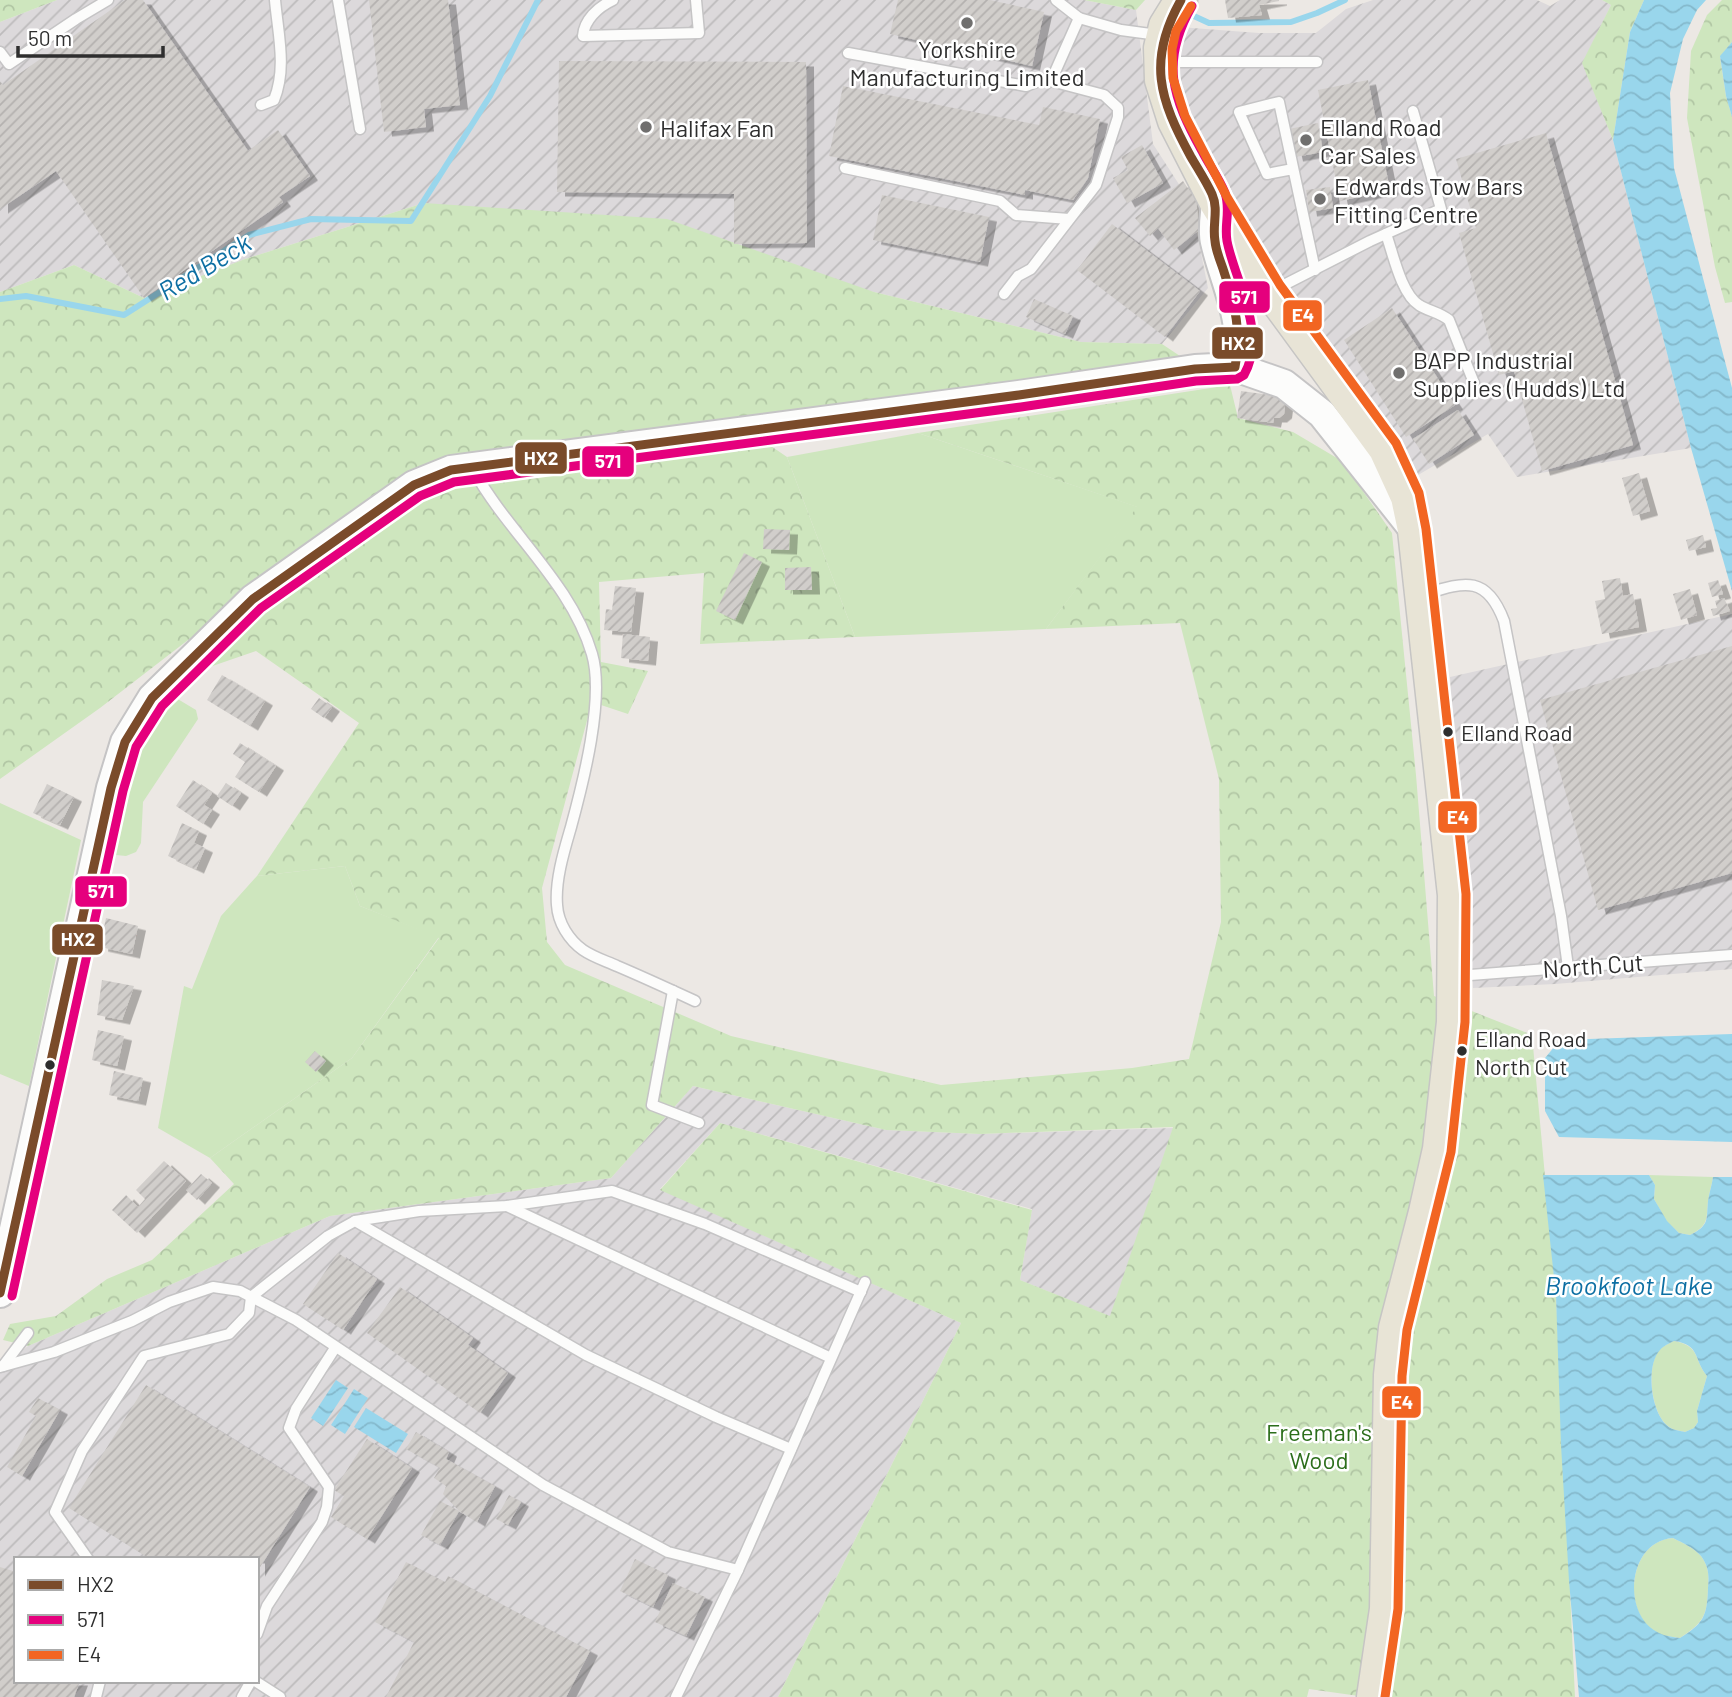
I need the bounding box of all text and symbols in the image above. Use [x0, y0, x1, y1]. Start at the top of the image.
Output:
scale bar [18, 14, 163, 58]
marker: Yorkshire Manufacturing Limited [959, 15, 975, 31]
text: 50 m [28, 25, 72, 50]
place label: Yorkshire Manufacturing Limited [849, 34, 1085, 91]
place label: Elland Road Car Sales [1320, 112, 1442, 169]
place label: Halifax Fan [660, 113, 774, 142]
marker: Halifax Fan [638, 119, 654, 135]
marker: Elland Road Car Sales [1298, 132, 1314, 148]
place label: Edwards Tow Bars Fitting Centre [1334, 171, 1523, 228]
marker: Edwards Tow Bars Fitting Centre [1312, 191, 1328, 207]
water label: Red Beck [152, 226, 256, 306]
line badge: 571 [1218, 280, 1271, 314]
text: 571 [1231, 285, 1257, 308]
line badge: E4 [1282, 299, 1323, 332]
text: E4 [1292, 303, 1314, 326]
line badge: HX2 [1211, 326, 1264, 360]
text: HX2 [1221, 331, 1255, 354]
place label: BAPP Industrial Supplies (Hudds) Ltd [1413, 345, 1625, 402]
marker: BAPP Industrial Supplies (Hudds) Ltd [1391, 365, 1407, 381]
line badge: HX2 [514, 441, 568, 475]
line badge: 571 [581, 445, 635, 478]
text: HX2 [524, 446, 558, 469]
text: 571 [595, 449, 621, 472]
place label: Elland Road [1461, 719, 1572, 745]
marker: Elland Road [1441, 725, 1455, 739]
line badge: E4 [1437, 800, 1478, 834]
text: E4 [1447, 805, 1469, 828]
line badge: 571 [74, 875, 128, 908]
text: 571 [88, 879, 114, 902]
line badge: HX2 [51, 923, 104, 956]
text: HX2 [61, 927, 95, 950]
street label: North Cut [1542, 947, 1644, 983]
place label: Elland Road North Cut [1475, 1025, 1586, 1079]
marker: Elland Road North Cut [1455, 1044, 1469, 1058]
unlabelled marker [43, 1058, 57, 1072]
water label: Brookfoot Lake [1545, 1269, 1713, 1300]
line badge: E4 [1381, 1385, 1422, 1419]
text: E4 [1391, 1390, 1413, 1413]
park label: Freeman's Wood [1266, 1417, 1372, 1474]
legend [14, 1557, 259, 1683]
text: HX2 [77, 1571, 114, 1596]
text: 571 [77, 1606, 105, 1631]
text: E4 [77, 1641, 101, 1666]

